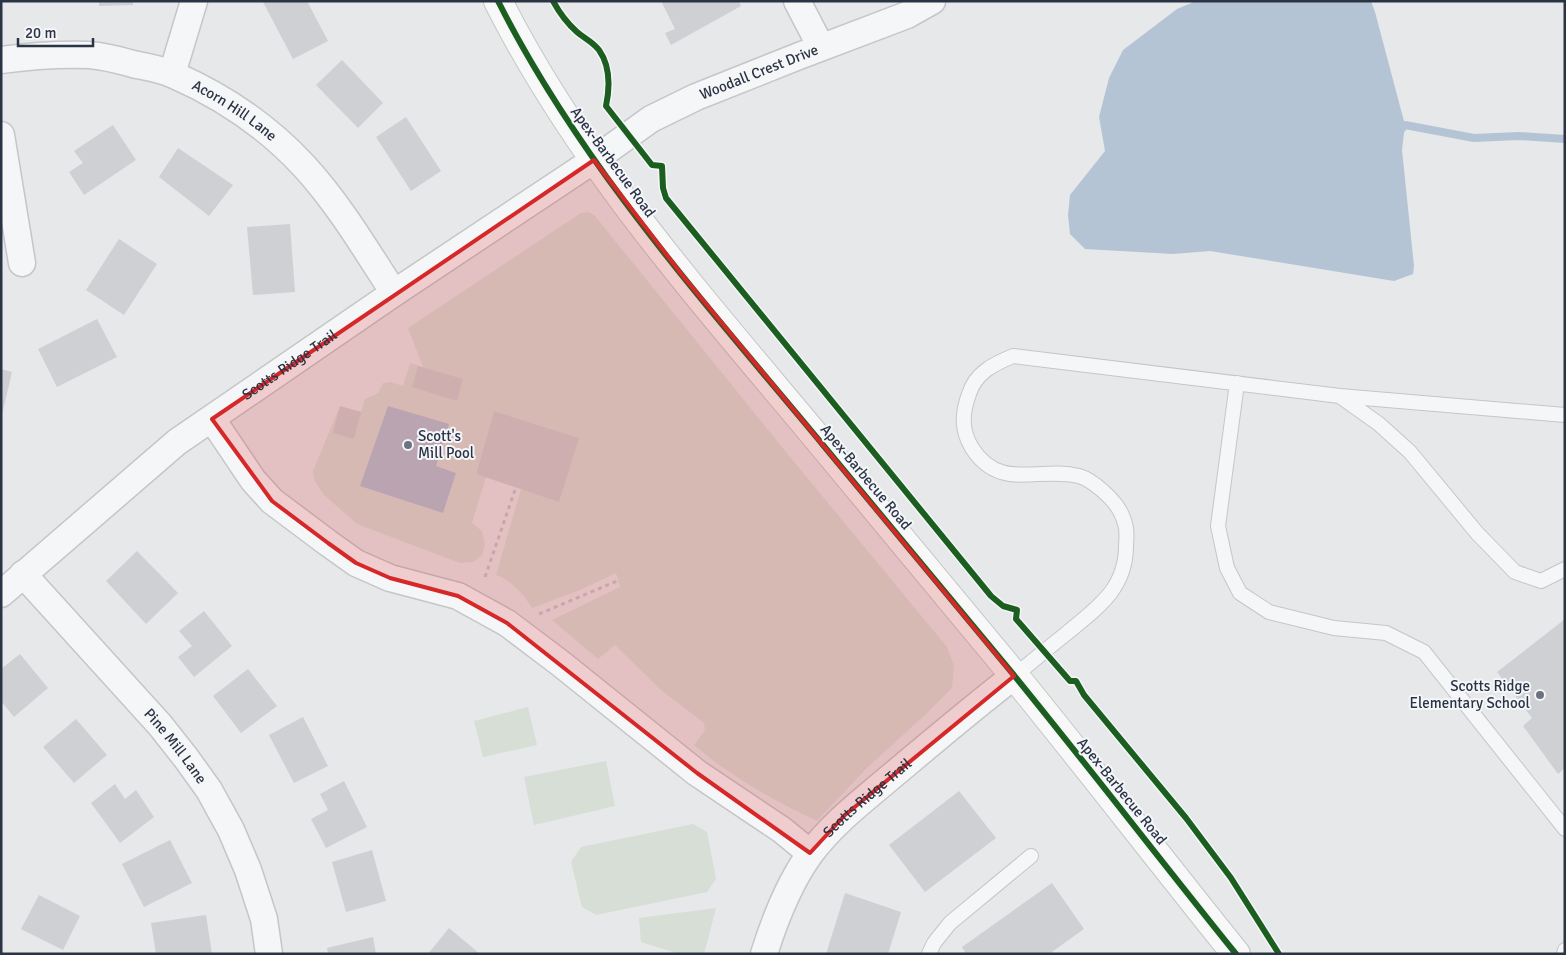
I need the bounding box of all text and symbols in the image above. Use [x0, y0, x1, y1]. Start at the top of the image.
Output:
scale bar [18, 15, 92, 47]
text: 20 m [25, 24, 56, 42]
street label: Woodall Crest Drive [697, 41, 821, 104]
street label: Acorn Hill Lane [189, 76, 281, 145]
street label: Apex-Barbecue Road [567, 103, 659, 221]
street label: Scotts Ridge Trail [238, 326, 340, 404]
street label: Apex-Barbecue Road [817, 421, 915, 534]
place label: Scott's Mill Pool [418, 427, 474, 462]
marker: Scott's Mill Pool [402, 439, 414, 451]
place label: Scotts Ridge Elementary School [1409, 677, 1530, 712]
marker: Scotts Ridge Elementary School [1534, 689, 1546, 701]
street label: Pine Mill Lane [140, 705, 211, 787]
street label: Apex-Barbecue Road [1073, 734, 1171, 848]
street label: Scotts Ridge Trail [819, 754, 915, 841]

